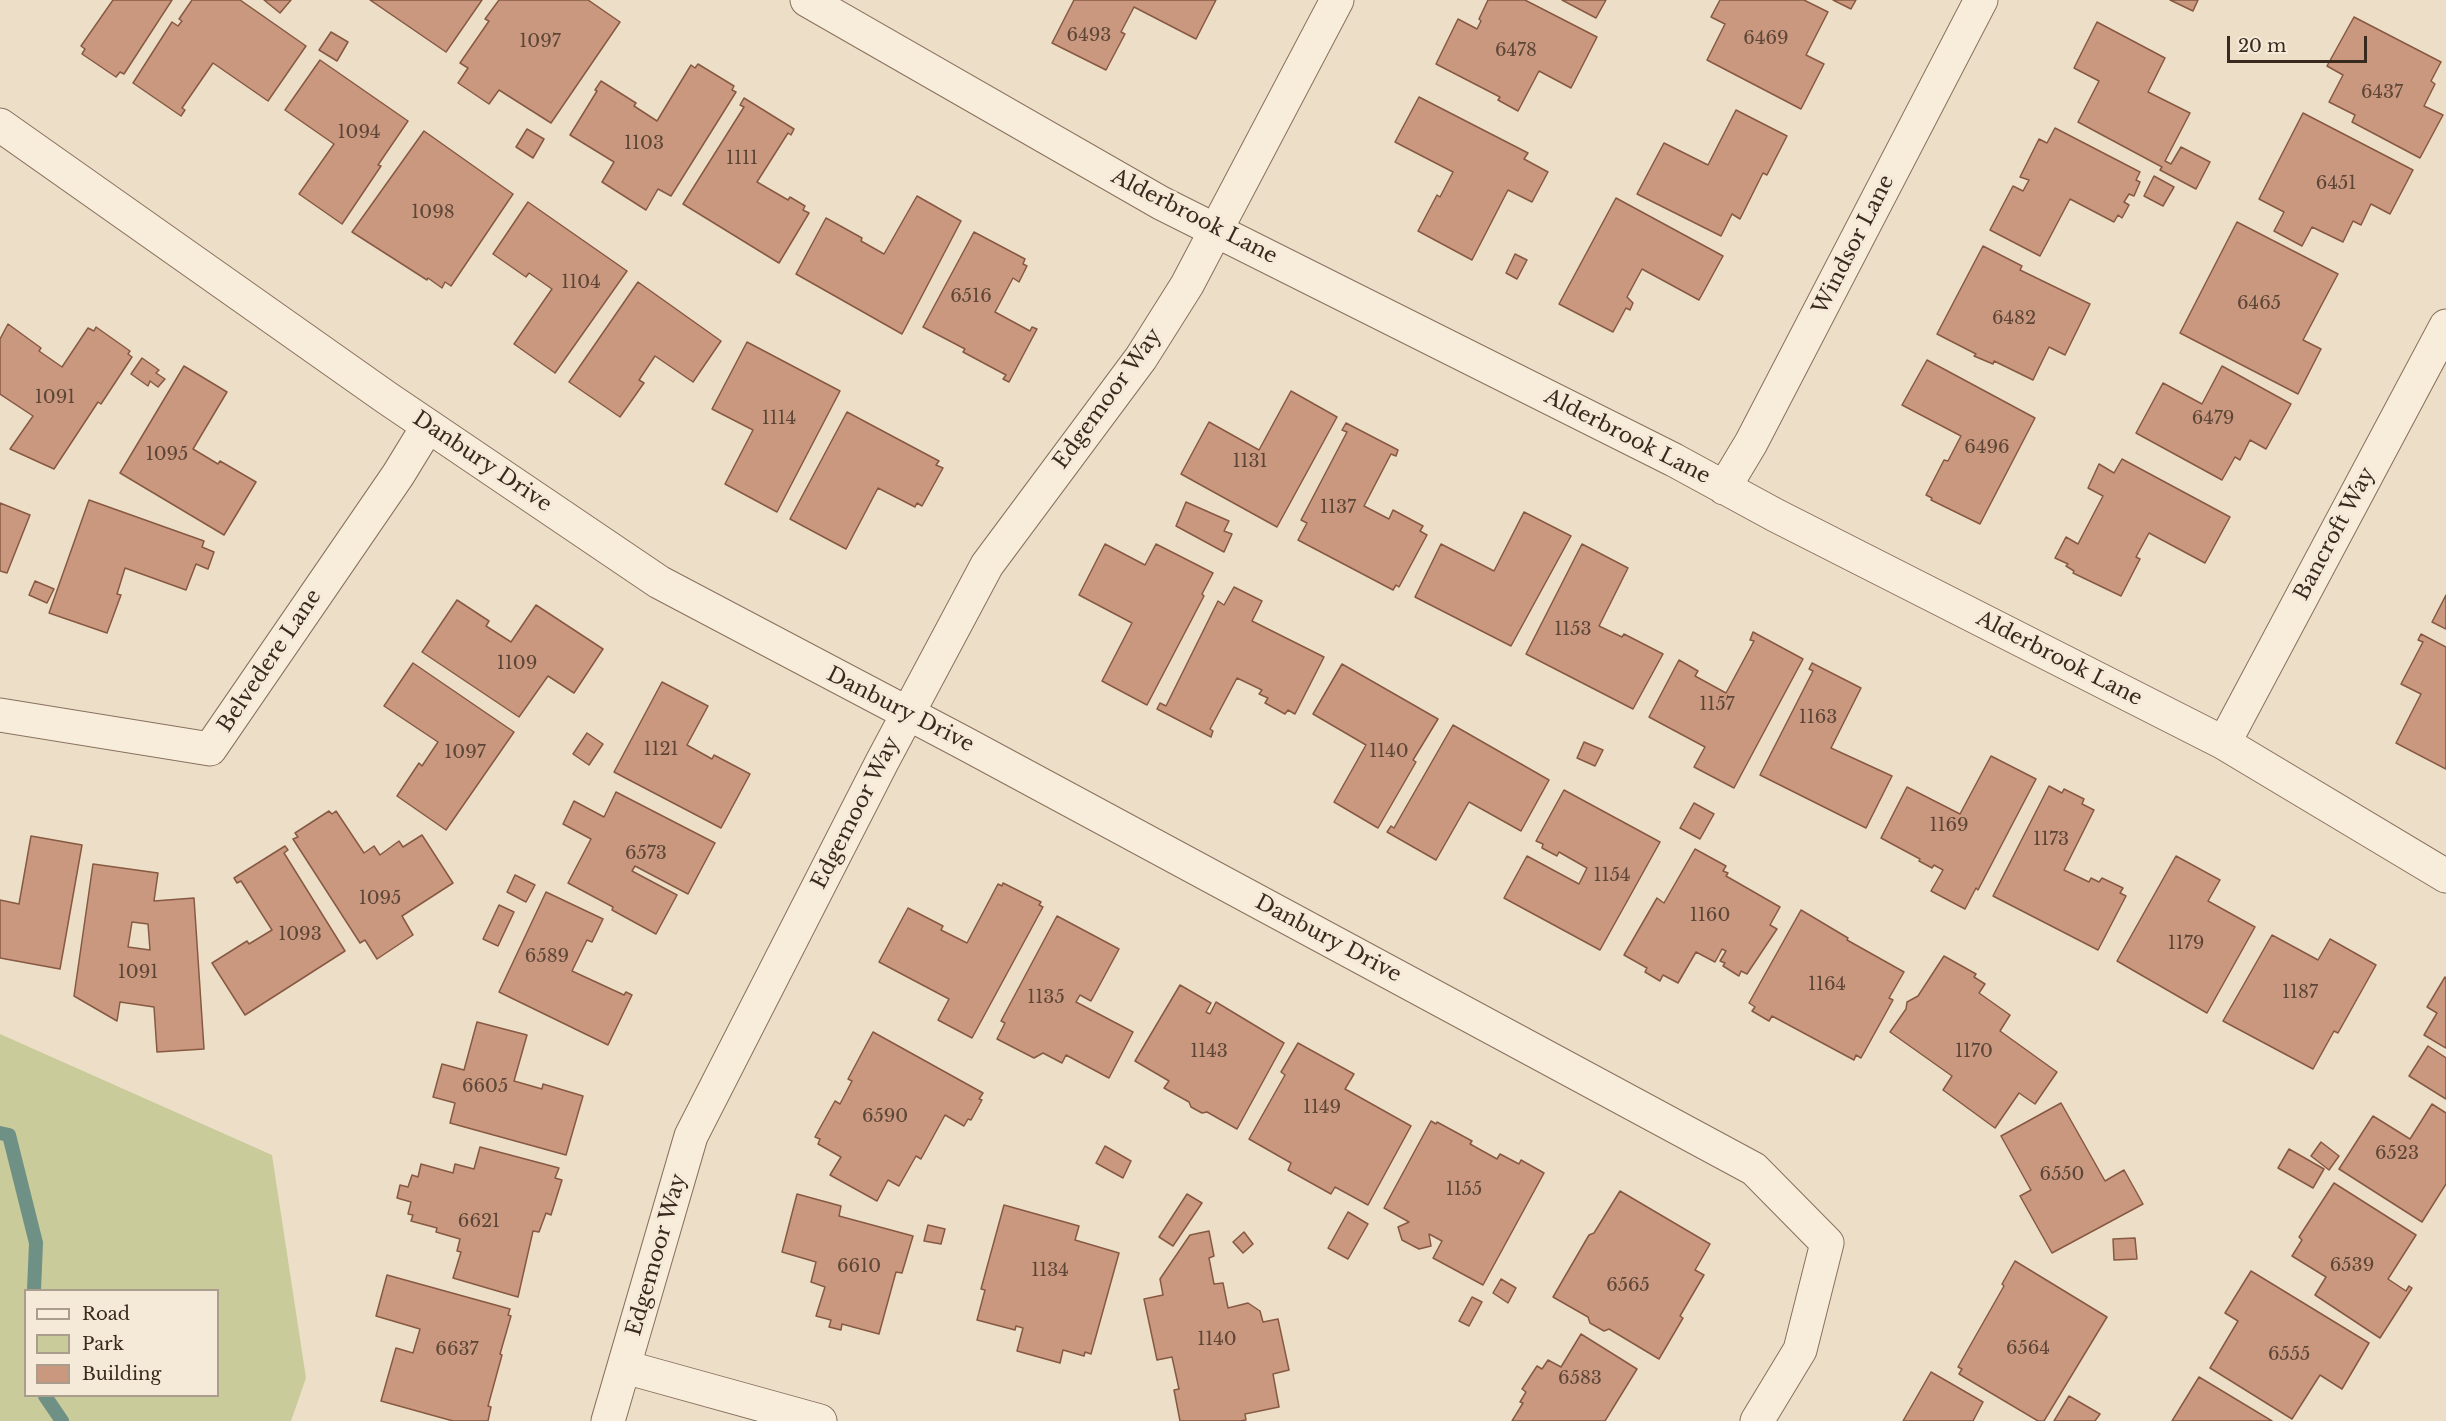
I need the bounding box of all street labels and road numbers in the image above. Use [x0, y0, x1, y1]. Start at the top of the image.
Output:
street label: Alderbrook Lane [1107, 164, 1281, 270]
street label: Windsor Lane [1808, 171, 1900, 319]
street label: Edgemoor Way [1049, 324, 1167, 474]
street label: Alderbrook Lane [1540, 384, 1714, 490]
street label: Danbury Drive [408, 406, 556, 518]
street label: Bancroft Way [2289, 463, 2381, 605]
street label: Belvedere Lane [213, 585, 327, 737]
street label: Alderbrook Lane [1972, 606, 2146, 712]
street label: Danbury Drive [822, 662, 978, 758]
street label: Edgemoor Way [807, 733, 905, 893]
street label: Danbury Drive [1251, 890, 1405, 988]
street label: Edgemoor Way [622, 1171, 692, 1339]

